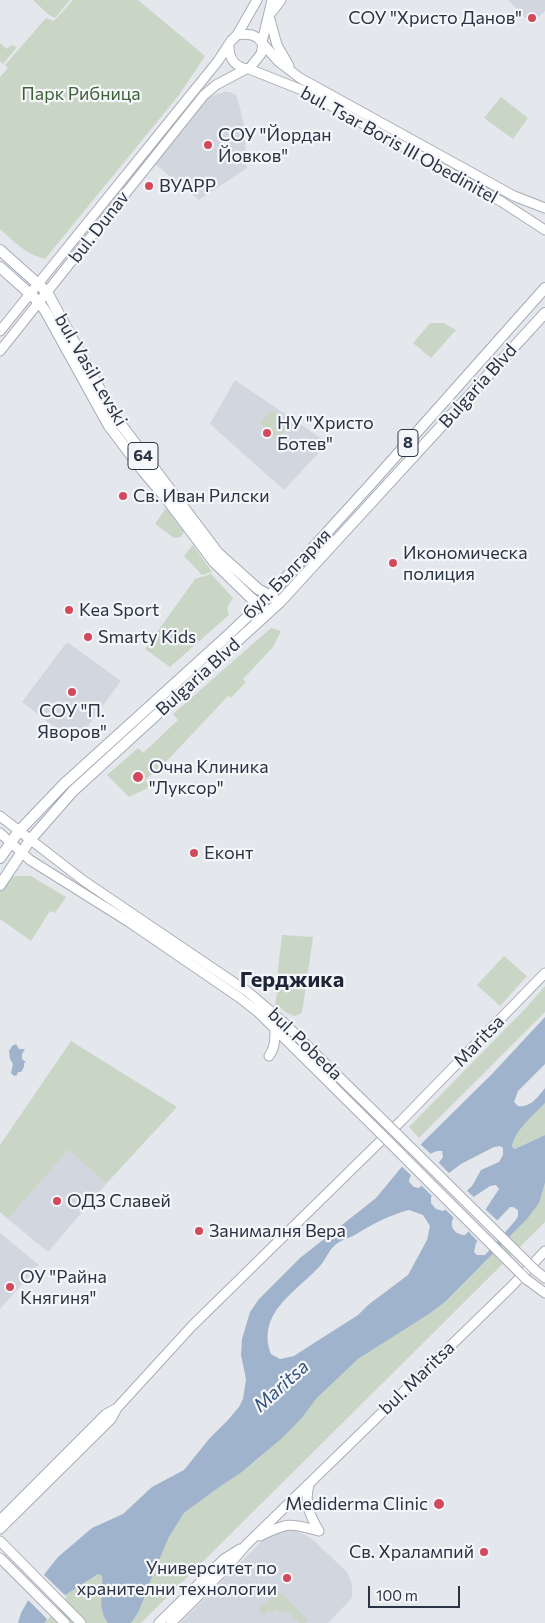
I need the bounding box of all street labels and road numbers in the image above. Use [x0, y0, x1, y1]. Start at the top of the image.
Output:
street label: bul. Tsar Boris III Obedinitel [297, 82, 501, 208]
street label: bul. Dunav [64, 187, 134, 267]
street label: bul. Vasil Levski [50, 310, 132, 430]
street label: Bulgaria Blvd [435, 340, 521, 432]
road number: 8 [398, 429, 418, 456]
road number: 64 [128, 442, 158, 470]
street label: бул. България [238, 524, 336, 624]
street label: Bulgaria Blvd [152, 634, 244, 720]
street label: bul. Pobeda [263, 1003, 347, 1085]
street label: Maritsa [449, 1011, 509, 1071]
street label: bul. Maritsa [375, 1337, 459, 1419]

